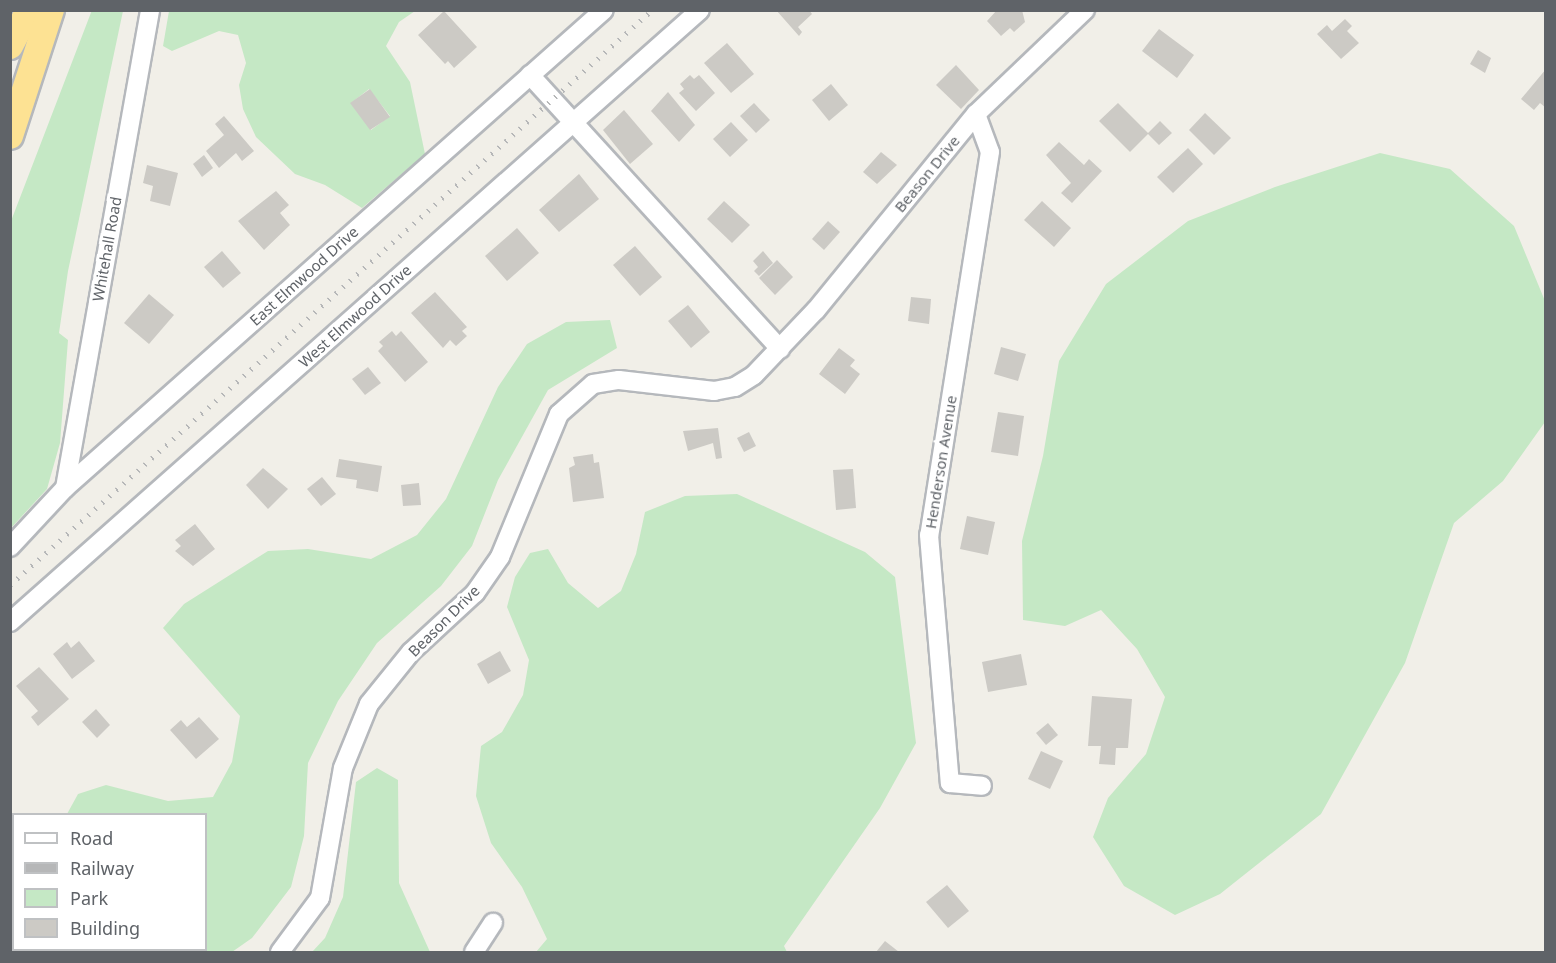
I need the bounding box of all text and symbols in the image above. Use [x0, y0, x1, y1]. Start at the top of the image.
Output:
street label: Beason Drive [891, 132, 963, 216]
street label: Whitehall Road [89, 195, 125, 303]
street label: East Elmwood Drive [246, 223, 362, 329]
street label: West Elmwood Drive [295, 261, 415, 371]
street label: Henderson Avenue [922, 394, 960, 530]
street label: Beason Drive [405, 582, 483, 660]
legend [12, 813, 207, 951]
text: Road [70, 826, 113, 850]
text: Railway [70, 856, 134, 880]
text: Park [70, 886, 108, 910]
text: Building [70, 916, 140, 940]

